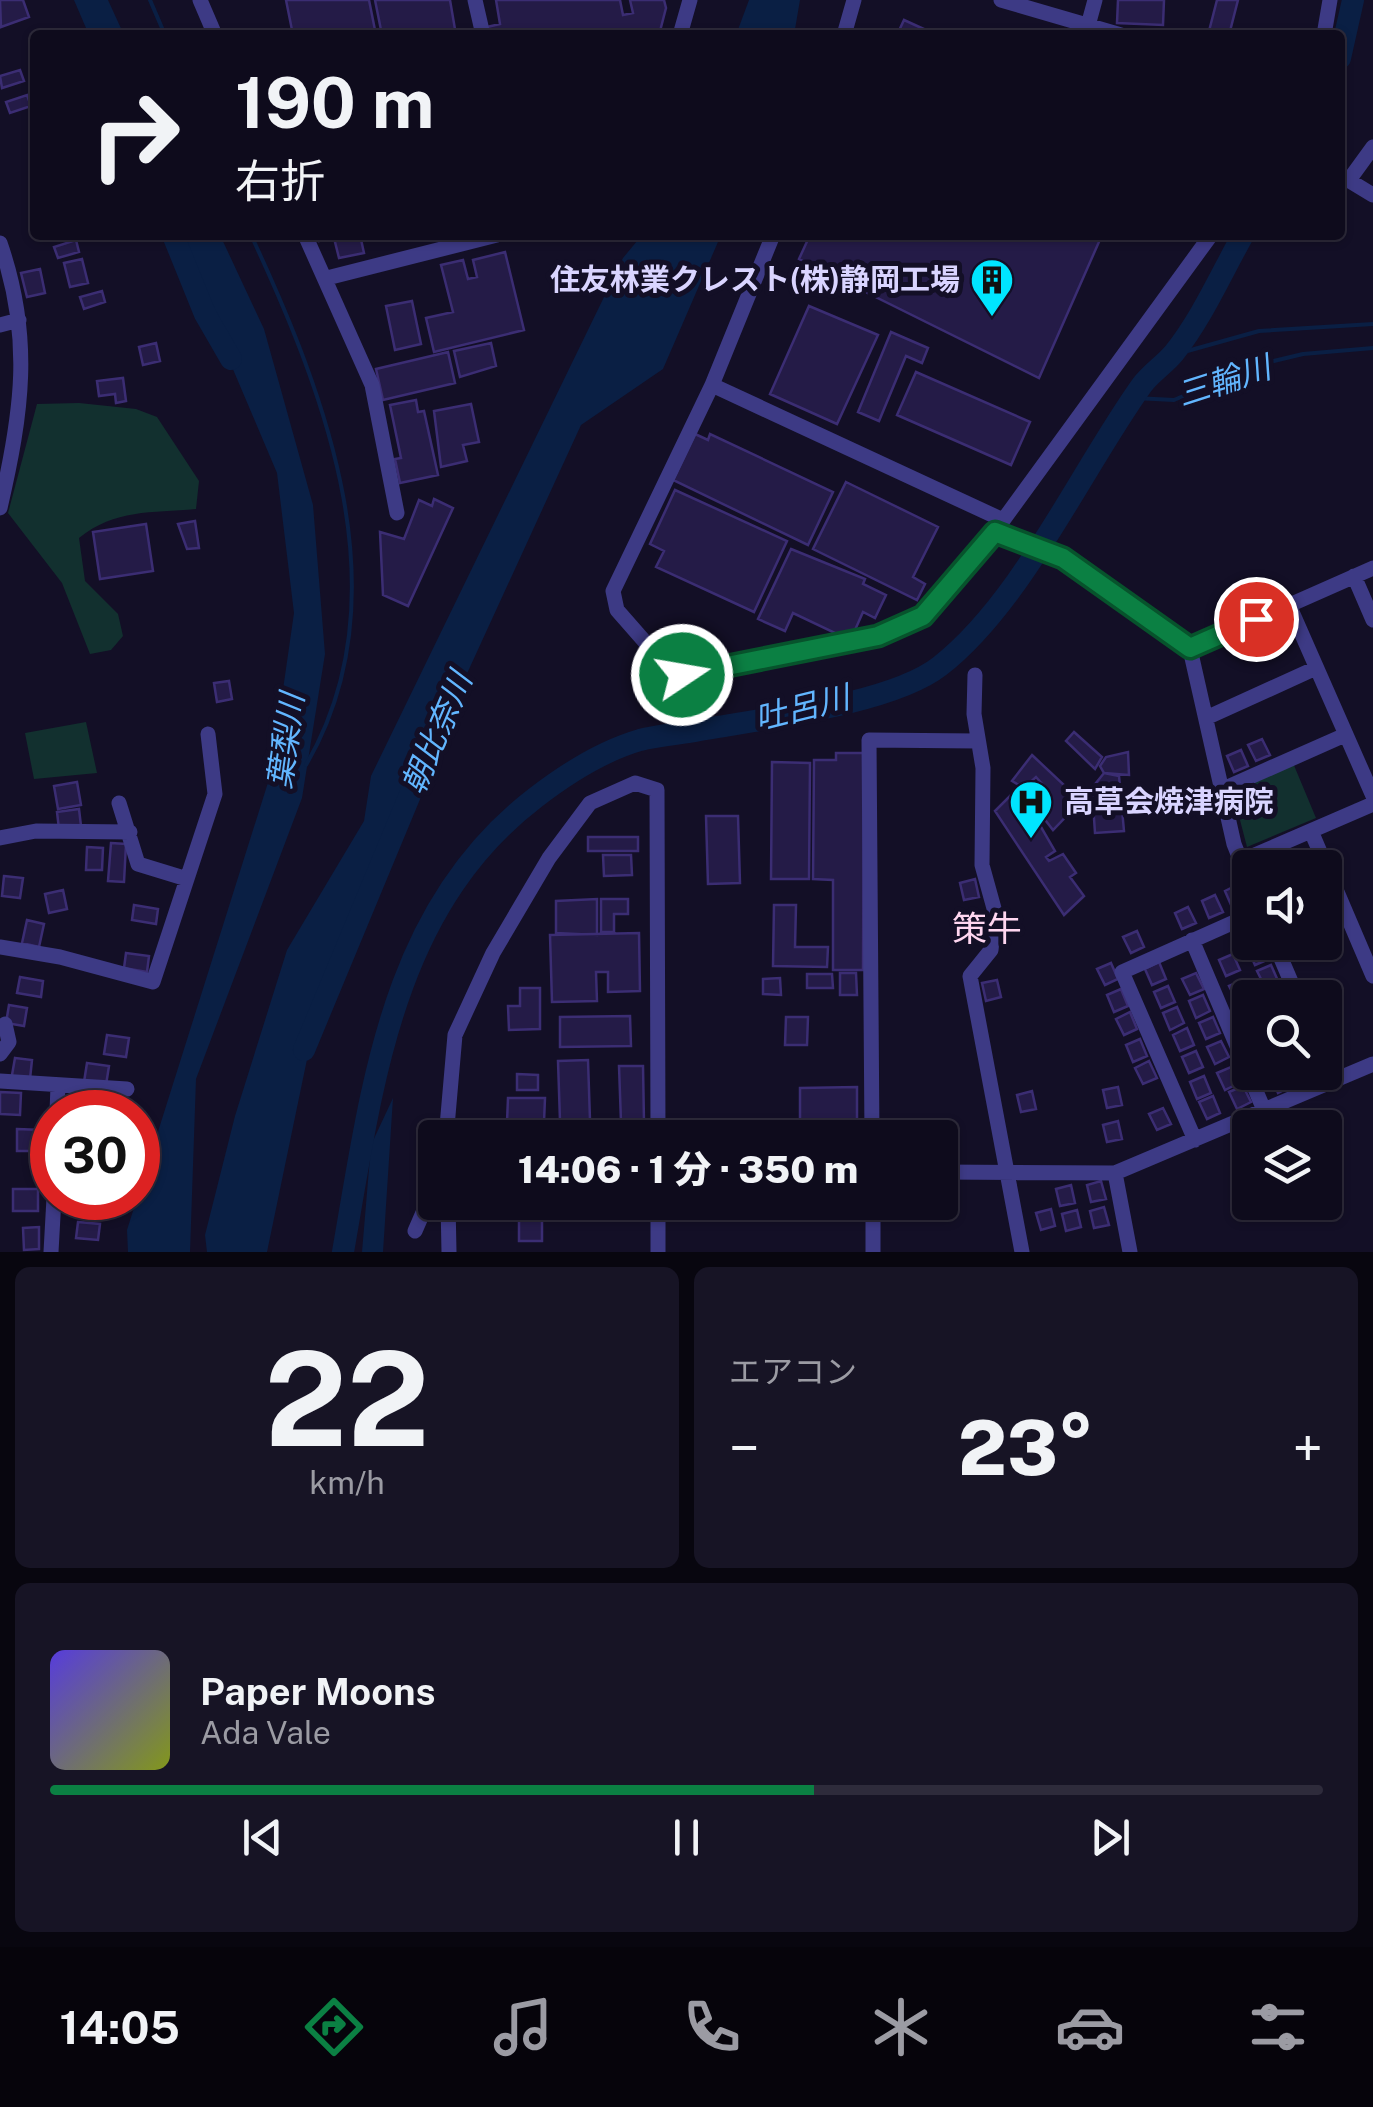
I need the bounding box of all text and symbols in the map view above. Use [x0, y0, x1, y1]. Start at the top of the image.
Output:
text: 190 m [235, 61, 434, 144]
icon: right [70, 70, 200, 200]
text: 右折 [235, 154, 325, 207]
building icon: 住友林業クレスト(株)静岡工場 [969, 257, 1015, 318]
place label: 住友林業クレスト(株)静岡工場 [550, 261, 960, 297]
water label: 三輪川 [1172, 347, 1278, 413]
pin [1214, 577, 1299, 662]
icon: arrive [1229, 592, 1284, 647]
position arrow [630, 623, 734, 727]
water label: 朝比奈川 [395, 664, 480, 799]
water label: 吐呂川 [751, 677, 856, 737]
water label: 葉梨川 [261, 688, 311, 791]
hospital icon: 高草会焼津病院 [1008, 779, 1054, 840]
place label: 高草会焼津病院 [1064, 783, 1274, 819]
map controls [1232, 850, 1342, 1220]
button: sound [1232, 850, 1342, 960]
district label: 策牛 [952, 908, 1022, 949]
button: search [1232, 980, 1342, 1090]
speed limit sign: 30 [30, 1090, 160, 1220]
button: layers [1232, 1110, 1342, 1220]
text: 14:06 · 1 分 · 350 m [518, 1147, 858, 1192]
text: 22 [264, 1323, 430, 1475]
text: エアコン [729, 1353, 857, 1390]
text: 23° [958, 1404, 1094, 1492]
text: − [729, 1416, 760, 1480]
text: + [1293, 1416, 1323, 1480]
text: km/h [309, 1464, 385, 1501]
text: Paper Moons [200, 1669, 435, 1714]
text: Ada Vale [200, 1714, 331, 1751]
icon: previous [235, 1810, 290, 1865]
icon: pause [659, 1810, 714, 1865]
icon: next [1083, 1810, 1138, 1865]
icon: directions [299, 1992, 369, 2062]
icon: music [488, 1992, 558, 2062]
icon: phone [677, 1992, 747, 2062]
icon: climate [866, 1992, 936, 2062]
icon: car [1055, 1992, 1125, 2062]
icon: filters [1243, 1992, 1313, 2062]
text: 14:05 [59, 2001, 180, 2054]

